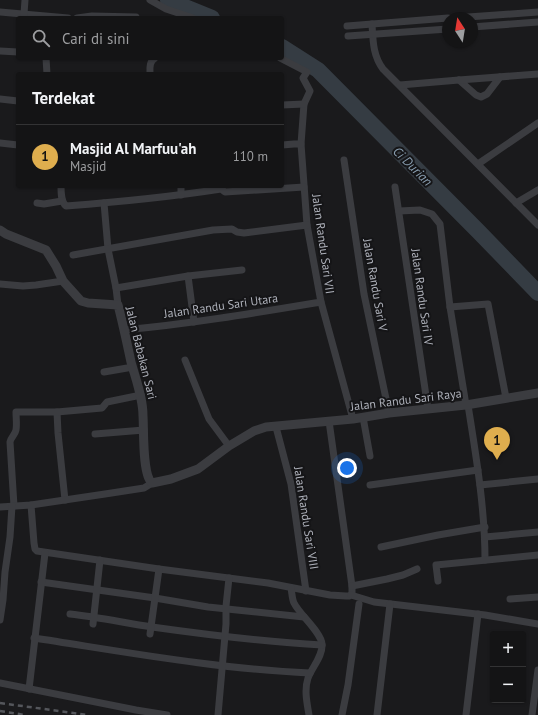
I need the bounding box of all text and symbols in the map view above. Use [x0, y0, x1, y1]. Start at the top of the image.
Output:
north arrow [442, 12, 478, 48]
search box [16, 16, 284, 60]
icon: search [30, 27, 52, 49]
text: Cari di sini [62, 29, 130, 48]
text: Terdekat [32, 87, 95, 109]
text: Masjid Al Marfuu'ah [70, 139, 196, 158]
water label: Ci Durian [389, 143, 436, 190]
text: 1 [41, 148, 49, 165]
text: 110 m [233, 148, 268, 165]
text: Masjid [70, 158, 106, 175]
street label: Jalan Randu Sari VII [309, 192, 338, 295]
street label: Jalan Randu Sari V [360, 237, 391, 332]
street label: Jalan Randu Sari IV [408, 247, 437, 346]
street label: Jalan Randu Sari Utara [162, 290, 279, 321]
street label: Jalan Babakan Sari [122, 304, 160, 401]
street label: Jalan Randu Sari Raya [349, 385, 462, 414]
pin: 1 [484, 427, 510, 460]
your location [337, 458, 357, 478]
street label: Jalan Randu Sari VIII [291, 464, 322, 571]
map controls [490, 631, 526, 703]
button: + [490, 631, 526, 667]
button: − [490, 667, 526, 703]

